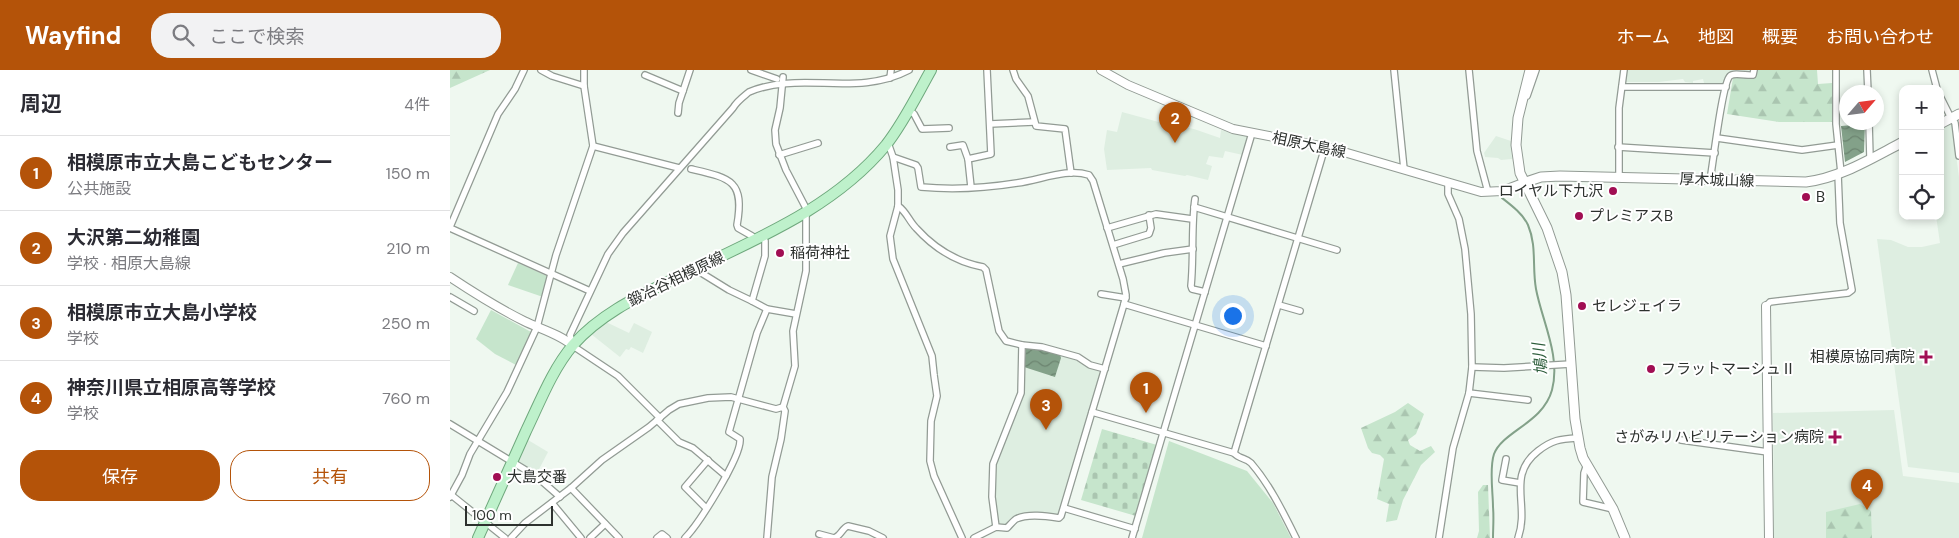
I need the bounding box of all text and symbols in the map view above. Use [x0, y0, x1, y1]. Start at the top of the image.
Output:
search box [151, 13, 501, 58]
text: Wayfind [25, 20, 121, 51]
icon: search [169, 21, 197, 49]
text: ここで検索 [209, 24, 304, 49]
text: ホーム [1617, 25, 1670, 49]
text: 地図 [1698, 25, 1734, 49]
text: 概要 [1762, 25, 1798, 49]
text: お問い合わせ [1826, 25, 1934, 49]
north arrow [1839, 85, 1884, 130]
map controls [1899, 85, 1944, 220]
button: + [1899, 85, 1944, 130]
text: 周辺 [20, 90, 62, 118]
text: 4件 [404, 94, 430, 115]
pin: 2 [1159, 102, 1191, 143]
street label: 相原大島線 [1270, 127, 1348, 163]
button: − [1899, 130, 1944, 175]
text: 相模原市立大島こどもセンター [67, 150, 333, 175]
text: 1 [33, 163, 39, 184]
text: 150 m [386, 163, 430, 184]
street label: 厚木城山線 [1679, 169, 1755, 191]
button: locate [1899, 175, 1944, 220]
text: 公共施設 [67, 178, 131, 199]
place label: ロイヤル下九沢 [1498, 181, 1603, 201]
marker: ロイヤル下九沢 [1607, 185, 1619, 197]
place label: B [1816, 187, 1825, 207]
marker: B [1800, 191, 1812, 203]
place label: プレミアスB [1589, 206, 1673, 226]
marker: プレミアスB [1573, 210, 1585, 222]
text: 大沢第二幼稚園 [67, 225, 200, 250]
text: 2 [31, 238, 41, 259]
text: 210 m [386, 238, 430, 259]
place label: 稲荷神社 [790, 243, 850, 263]
street label: 鍛冶谷相模原線 [624, 247, 728, 311]
marker: 稲荷神社 [774, 247, 786, 259]
text: 学校 · 相原大島線 [67, 253, 191, 274]
place label: セレジェイラ [1592, 296, 1682, 316]
text: 相模原市立大島小学校 [67, 300, 257, 325]
marker: セレジェイラ [1576, 300, 1588, 312]
your location [1220, 303, 1246, 329]
text: 3 [31, 313, 41, 334]
text: 250 m [382, 313, 430, 334]
text: 学校 [67, 328, 99, 349]
water label: 鳩川 [1528, 340, 1552, 376]
place label: 相模原協同病院 [1810, 347, 1915, 367]
marker: 相模原協同病院 [1919, 350, 1933, 364]
place label: フラットマーシュⅡ [1661, 359, 1796, 379]
marker: フラットマーシュⅡ [1645, 363, 1657, 375]
pin: 1 [1130, 372, 1162, 413]
text: 神奈川県立相原高等学校 [67, 375, 276, 400]
text: 4 [31, 388, 41, 409]
text: 760 m [382, 388, 430, 409]
pin: 3 [1030, 389, 1062, 430]
text: 学校 [67, 403, 99, 424]
place label: さがみリハビリテーション病院 [1614, 427, 1824, 447]
marker: さがみリハビリテーション病院 [1828, 430, 1842, 444]
button: 保存 [20, 450, 220, 501]
button: 共有 [230, 450, 430, 501]
place label: 大島交番 [507, 467, 567, 487]
pin: 4 [1851, 469, 1883, 510]
marker: 大島交番 [491, 471, 503, 483]
scale bar [465, 503, 552, 526]
text: 100 m [472, 506, 512, 524]

